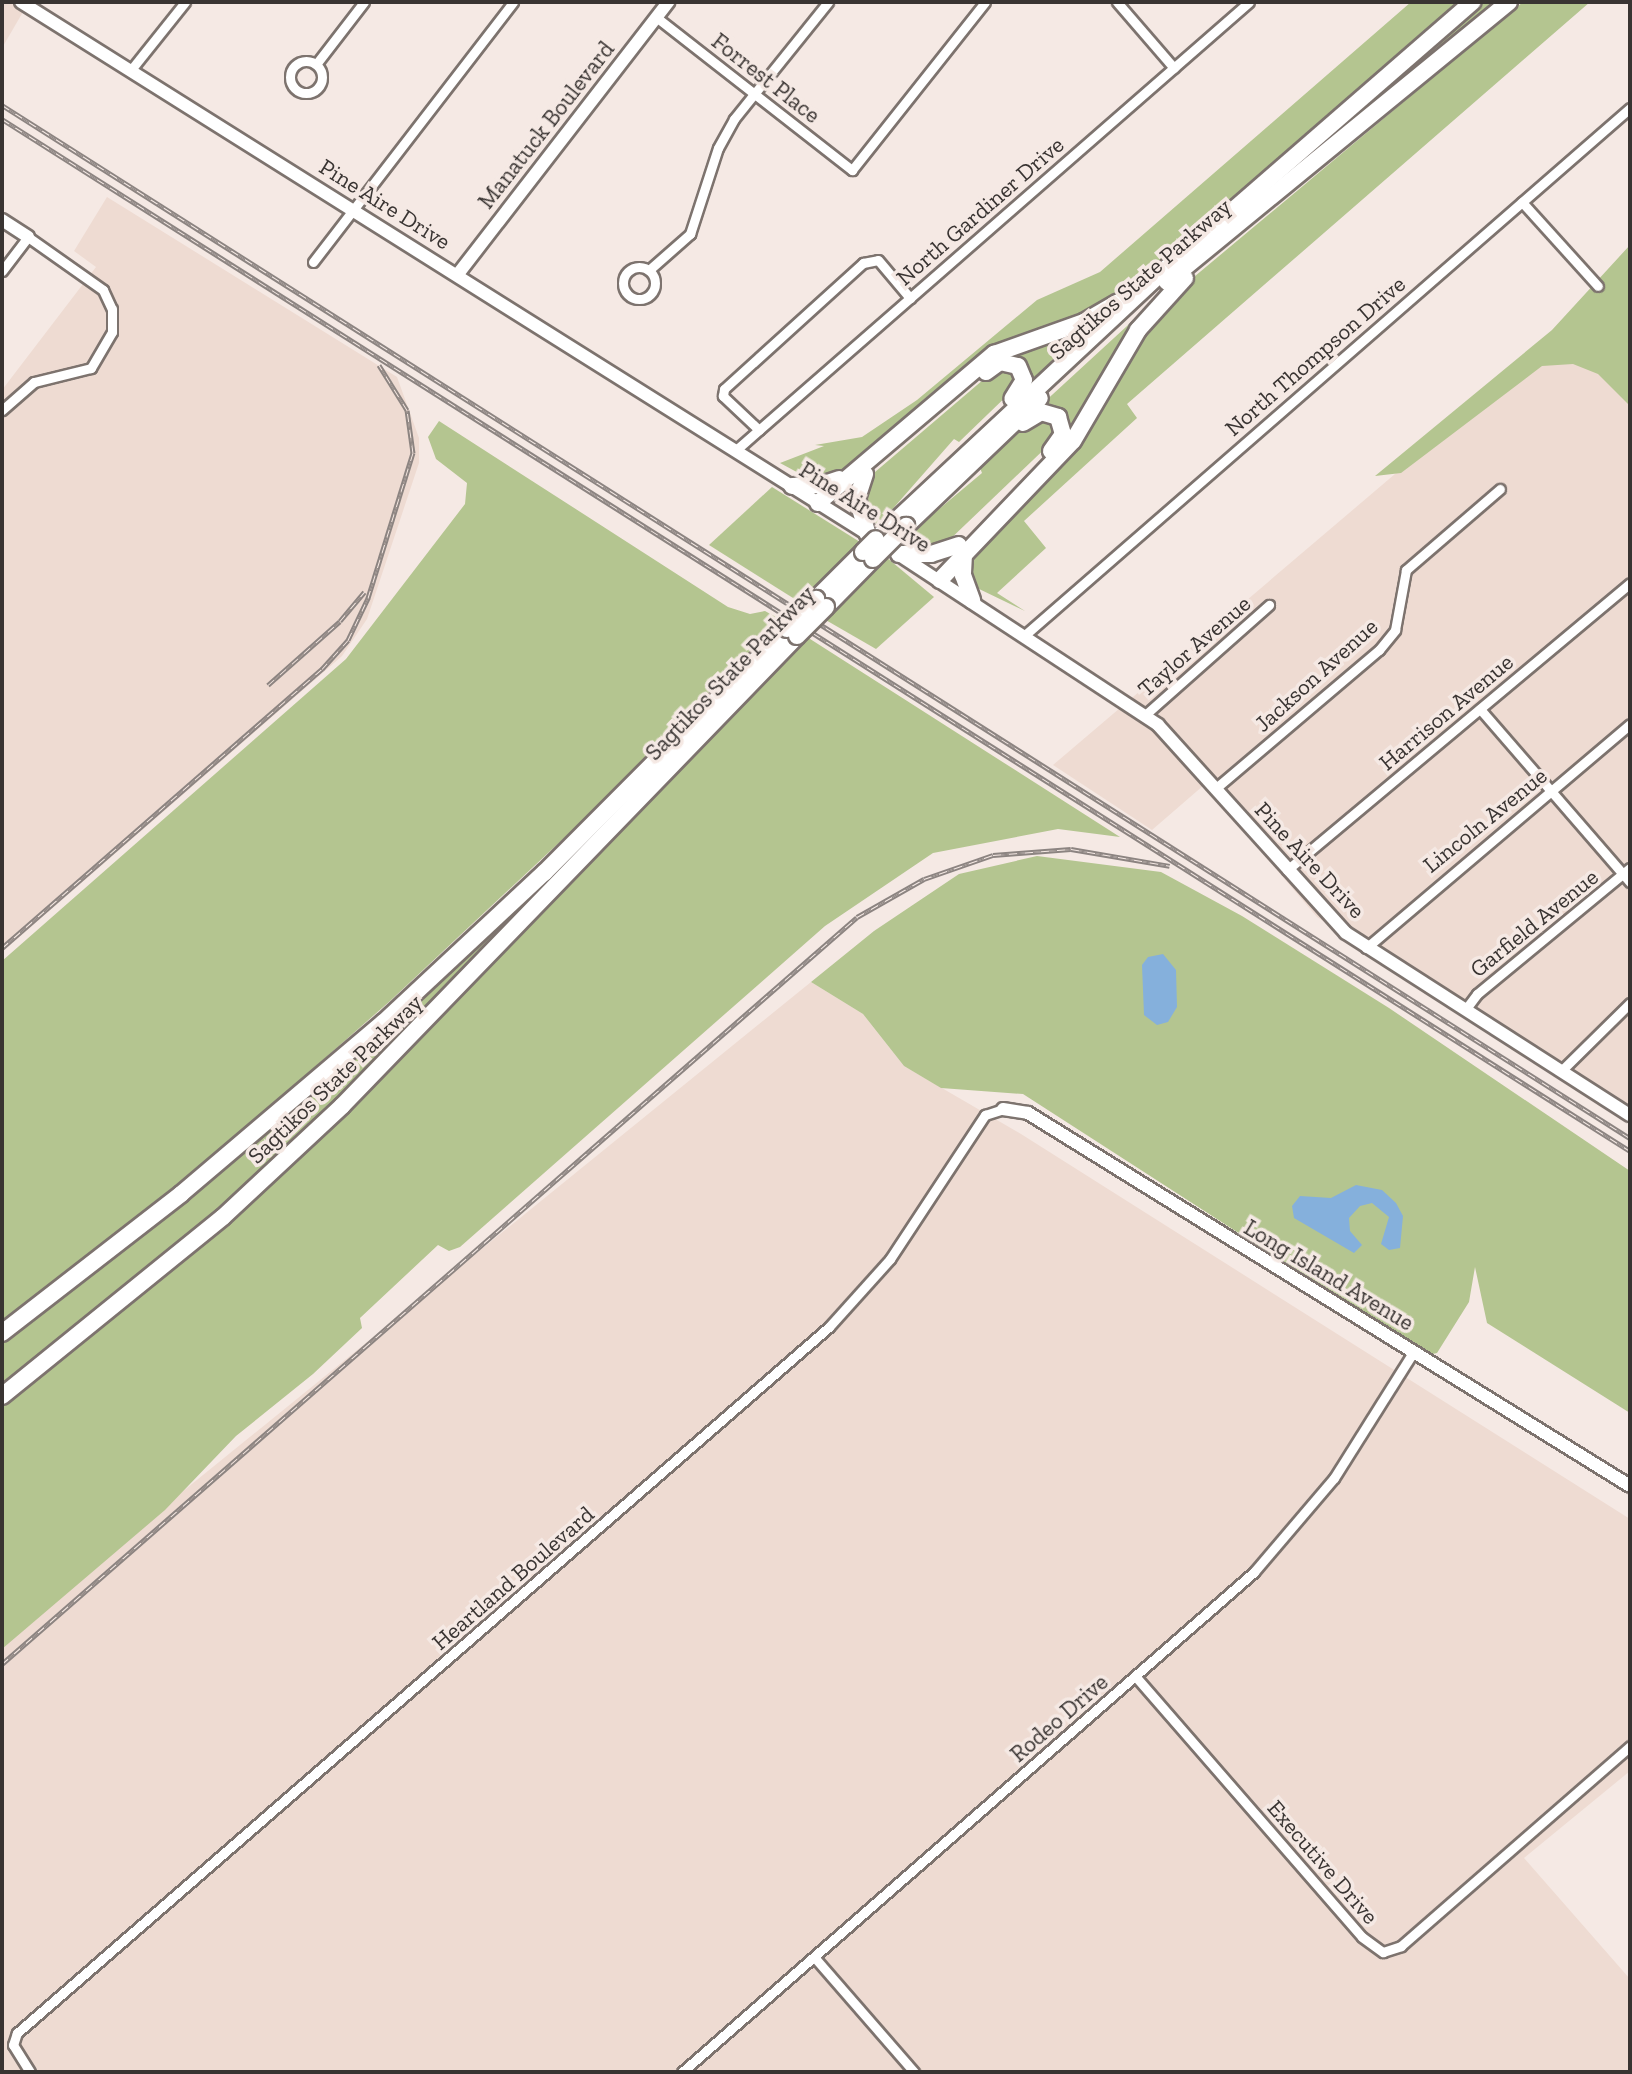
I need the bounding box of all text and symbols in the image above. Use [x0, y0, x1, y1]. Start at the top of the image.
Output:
street label: Forrest Place [706, 27, 826, 129]
street label: Manatuck Boulevard [472, 36, 620, 214]
street label: North Gardiner Drive [890, 131, 1070, 291]
street label: Pine Aire Drive [314, 153, 456, 255]
street label: Sagtikos State Parkway [1044, 193, 1236, 365]
street label: North Thompson Drive [1219, 270, 1411, 442]
street label: Pine Aire Drive [794, 456, 936, 558]
street label: Sagtikos State Parkway [640, 580, 820, 766]
street label: Taylor Avenue [1132, 589, 1256, 703]
street label: Jackson Avenue [1249, 612, 1383, 738]
street label: Harrison Avenue [1373, 648, 1519, 776]
street label: Lincoln Avenue [1417, 761, 1553, 879]
street label: Pine Aire Drive [1249, 796, 1371, 924]
street label: Garfield Avenue [1464, 863, 1604, 983]
street label: Sagtikos State Parkway [242, 989, 428, 1169]
street label: Long Island Avenue [1239, 1213, 1419, 1337]
street label: Heartland Boulevard [426, 1500, 600, 1656]
street label: Rodeo Drive [1005, 1668, 1113, 1768]
street label: Executive Drive [1262, 1794, 1384, 1930]

